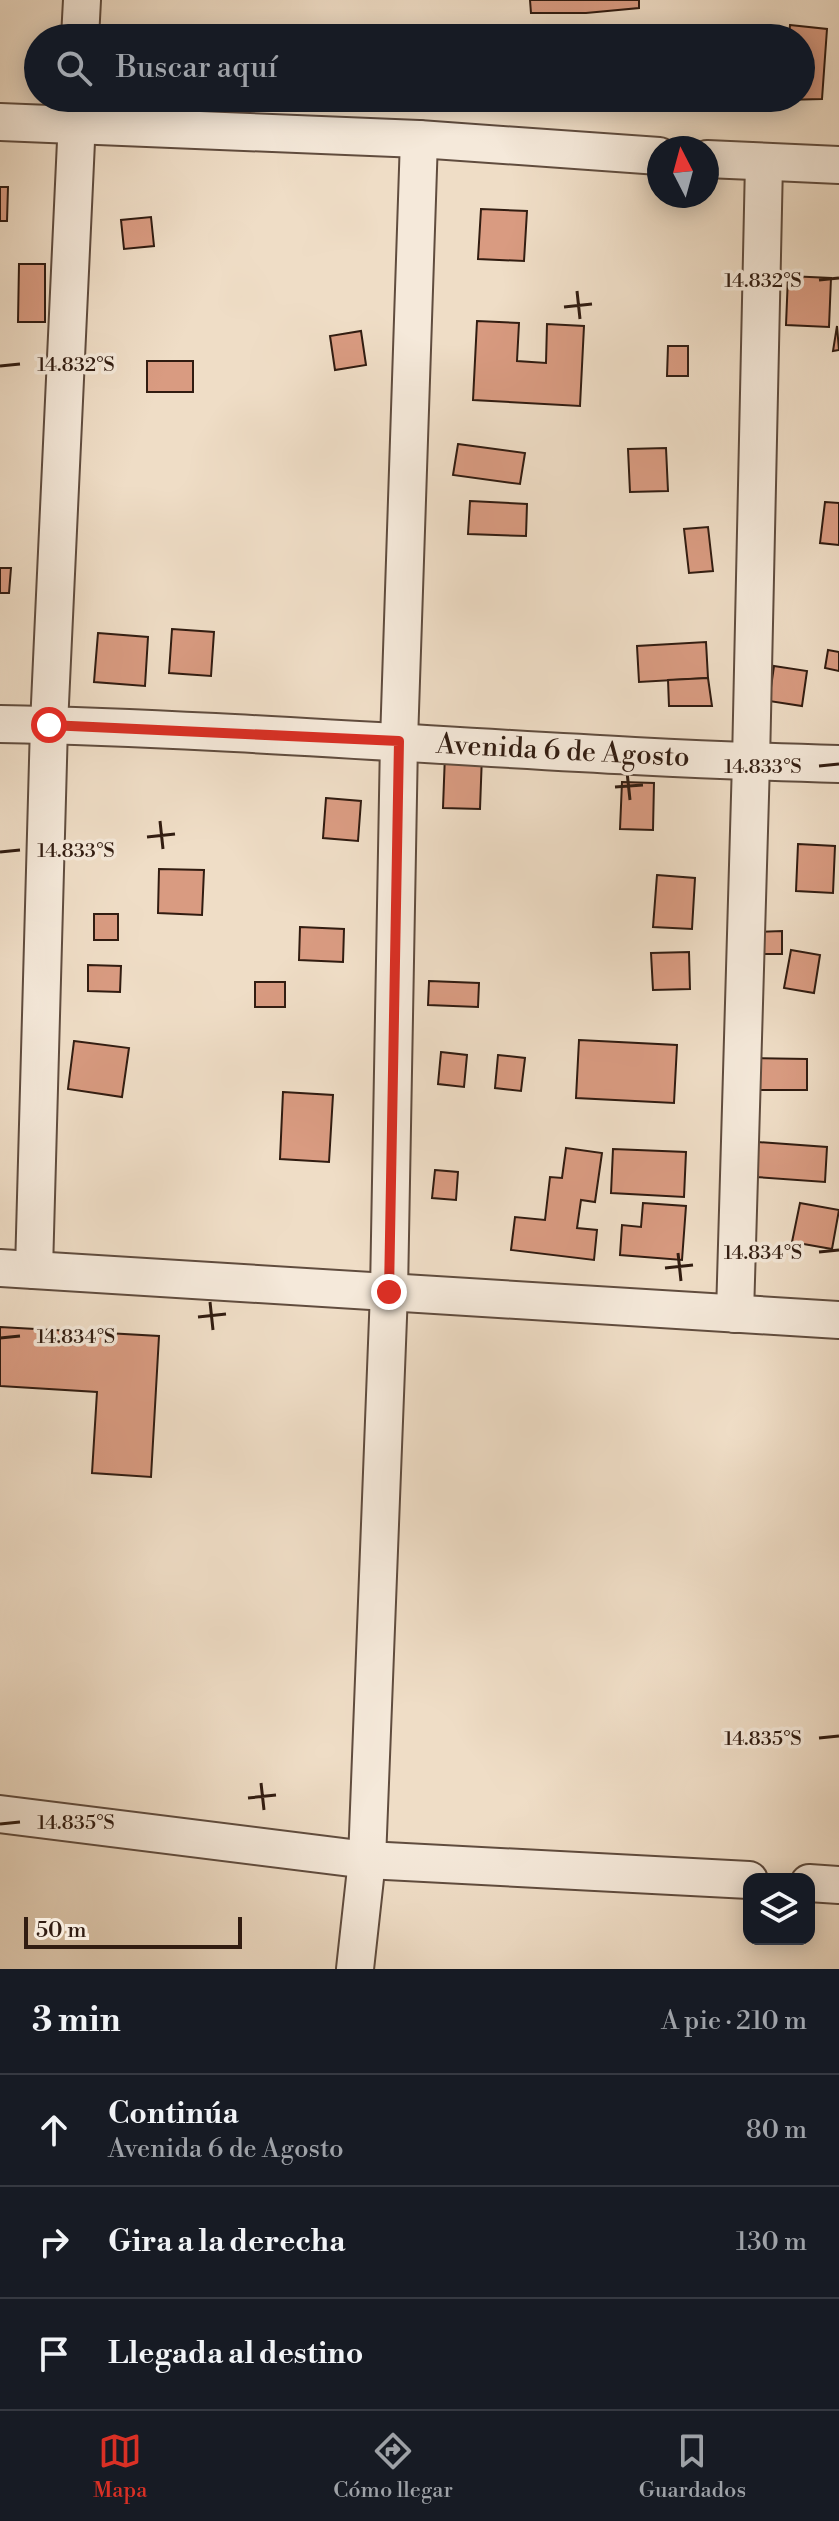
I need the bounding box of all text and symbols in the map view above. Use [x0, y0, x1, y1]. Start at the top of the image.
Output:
search box [24, 24, 815, 112]
icon: search [52, 46, 96, 90]
text: Buscar aquí [116, 49, 278, 87]
north arrow [647, 136, 719, 208]
text: 14.832°S [724, 269, 802, 294]
text: 14.832°S [37, 353, 115, 378]
route start [31, 707, 67, 743]
street label: Avenida 6 de Agosto [434, 727, 691, 775]
text: 14.833°S [724, 755, 802, 780]
text: 14.833°S [37, 839, 115, 864]
text: 14.834°S [724, 1241, 802, 1266]
route end [371, 1274, 407, 1310]
text: 14.834°S [37, 1325, 115, 1350]
text: 14.835°S [724, 1727, 802, 1752]
text: 14.835°S [37, 1811, 115, 1836]
map controls [743, 1873, 815, 1945]
button: layers [743, 1873, 815, 1945]
scale bar [24, 1913, 242, 1949]
text: 50 m [36, 1917, 87, 1944]
text: 3 min [32, 2000, 121, 2042]
text: A pie · 210 m [661, 2005, 807, 2037]
text: Continúa [108, 2095, 239, 2133]
icon: ahead [32, 2108, 76, 2152]
text: 80 m [746, 2114, 807, 2146]
text: Avenida 6 de Agosto [108, 2133, 344, 2165]
icon: right [32, 2220, 76, 2264]
text: Gira a la derecha [108, 2223, 345, 2261]
text: 130 m [736, 2226, 807, 2258]
icon: arrive [32, 2332, 76, 2376]
text: Llegada al destino [108, 2335, 363, 2373]
tab: Mapa [93, 2429, 147, 2504]
tab: Cómo llegar [333, 2429, 453, 2504]
tab: Guardados [639, 2429, 746, 2504]

